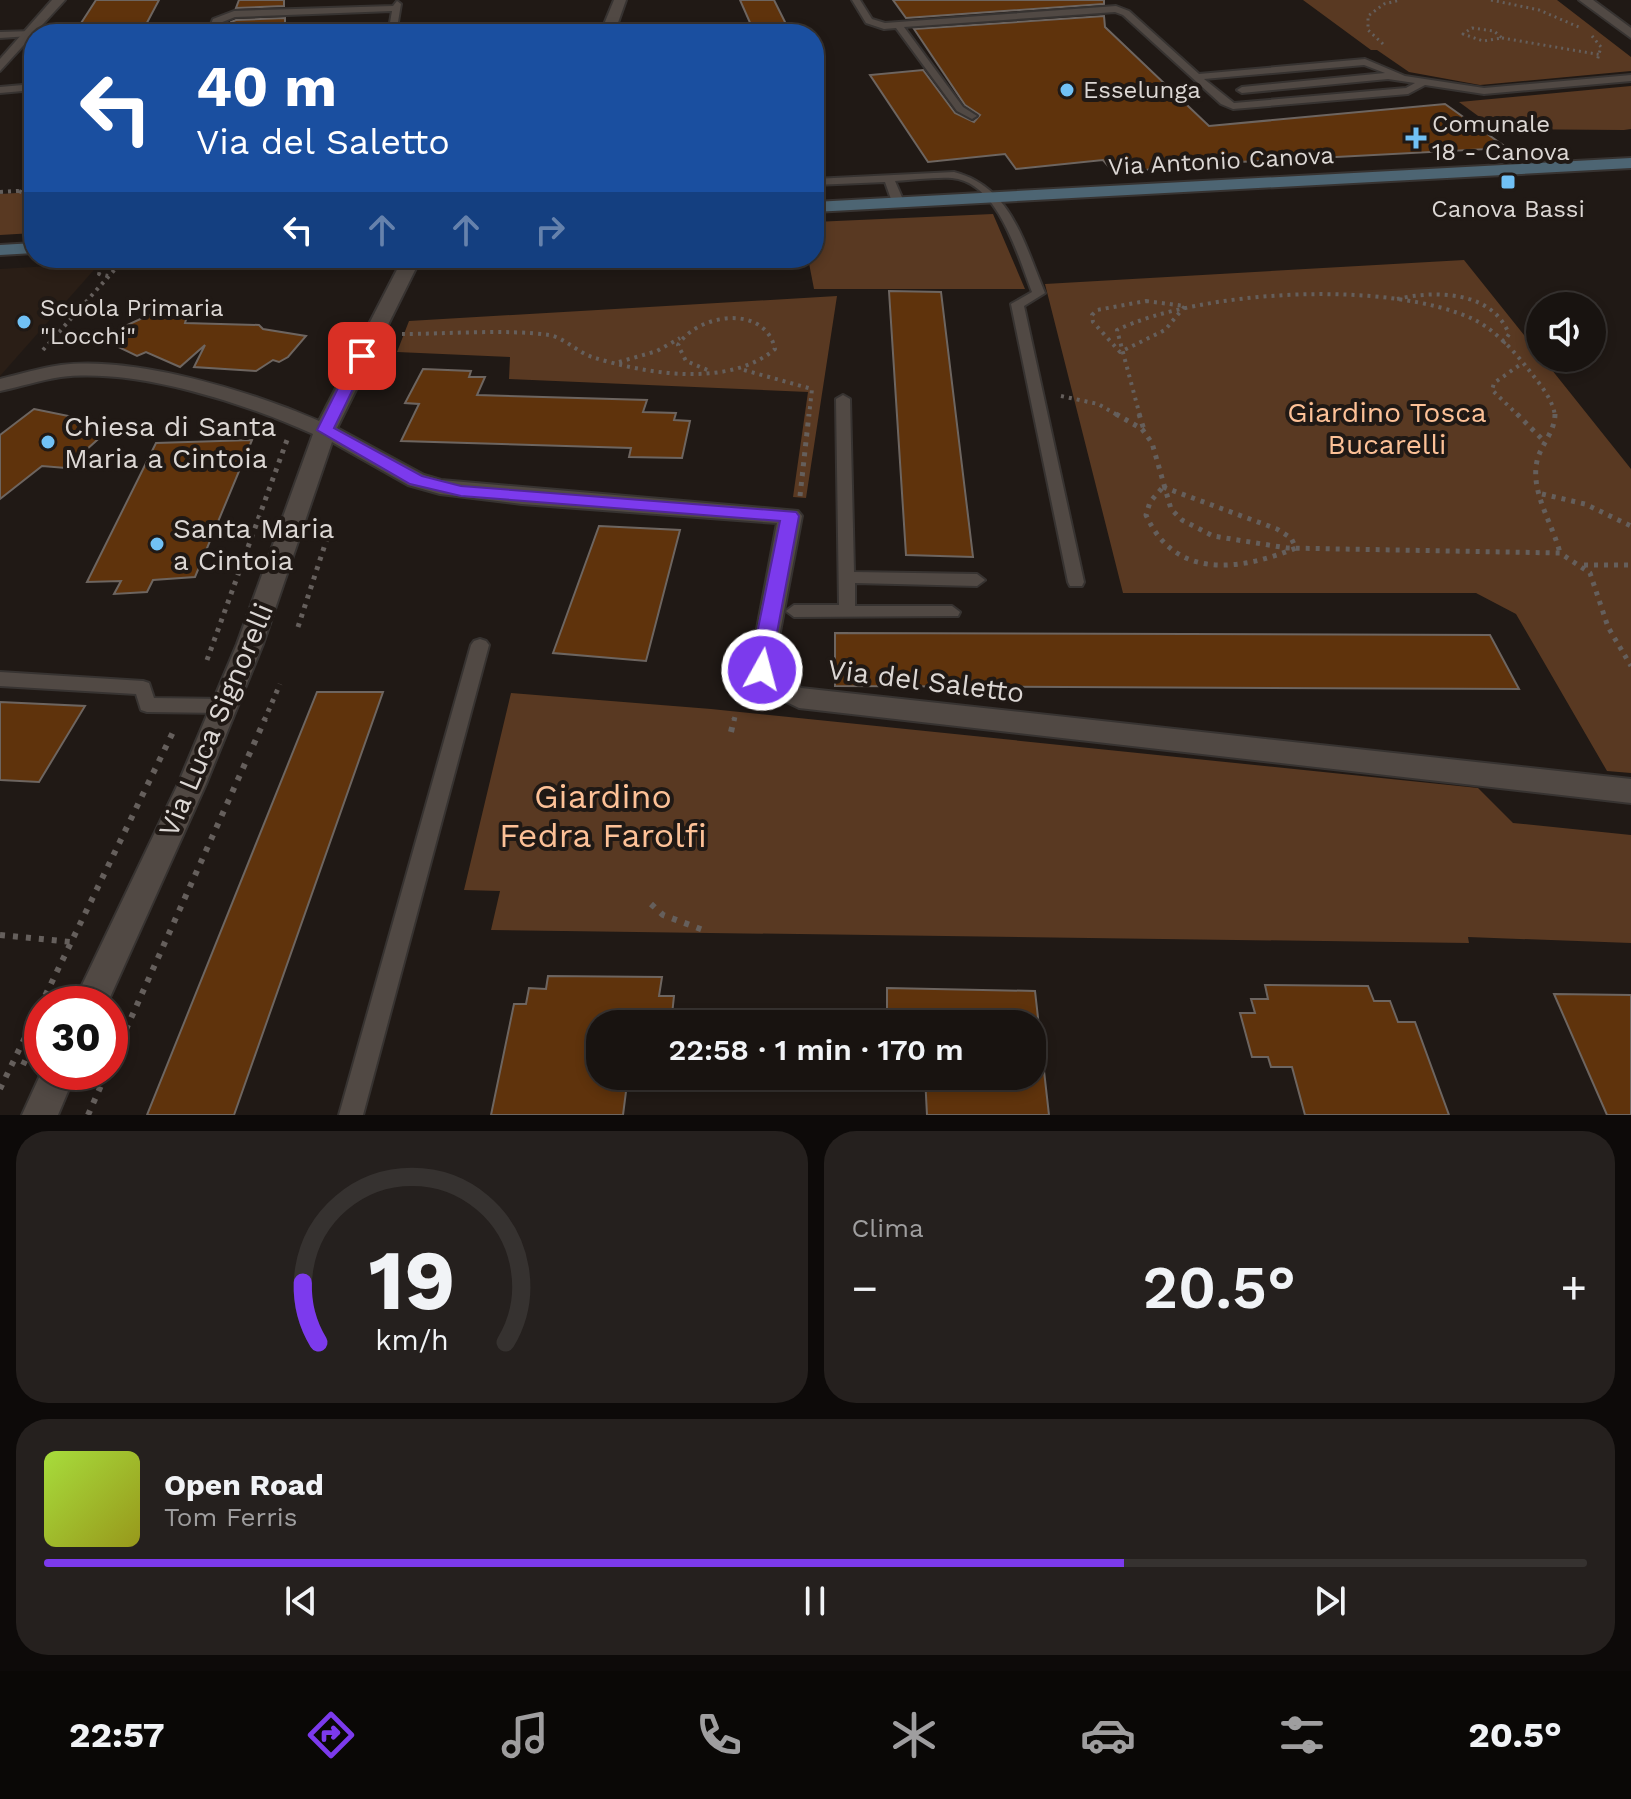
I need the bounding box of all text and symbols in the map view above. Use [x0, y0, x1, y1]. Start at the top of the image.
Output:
text: 40 m [196, 54, 337, 120]
icon: left [64, 56, 168, 160]
place label: Esselunga [1083, 76, 1201, 104]
marker: Esselunga [1058, 81, 1076, 99]
place label: Comunale 18 - Canova [1432, 110, 1570, 166]
text: Via del Saletto [196, 121, 450, 163]
marker: Comunale 18 - Canova [1407, 129, 1425, 147]
street label: Via Antonio Canova [1107, 141, 1335, 181]
marker: Canova Bassi [1499, 173, 1517, 191]
place label: Canova Bassi [1431, 195, 1585, 223]
icon: left [276, 208, 320, 252]
icon: ahead [360, 208, 404, 252]
icon: ahead [444, 208, 488, 252]
icon: right [528, 208, 572, 252]
map controls [1526, 292, 1606, 372]
button: sound [1526, 292, 1606, 372]
place label: Scuola Primaria "Locchi" [40, 294, 224, 350]
marker: Scuola Primaria "Locchi" [15, 313, 33, 331]
pin [328, 322, 396, 390]
icon: arrive [340, 334, 384, 378]
park label: Giardino Tosca Bucarelli [1287, 396, 1487, 461]
place label: Chiesa di Santa Maria a Cintoia [64, 410, 277, 475]
marker: Chiesa di Santa Maria a Cintoia [39, 433, 57, 451]
place label: Santa Maria a Cintoia [173, 512, 335, 577]
marker: Santa Maria a Cintoia [148, 535, 166, 553]
street label: Via Luca Signorelli [152, 598, 280, 842]
position arrow [720, 628, 804, 712]
street label: Via del Saletto [826, 653, 1026, 709]
park label: Giardino Fedra Farolfi [499, 776, 707, 855]
speed limit sign: 30 [24, 986, 128, 1090]
text: 22:58 · 1 min · 170 m [668, 1032, 964, 1067]
text: Clima [852, 1213, 924, 1243]
text: 19 [368, 1232, 455, 1329]
text: 20.5° [1143, 1252, 1296, 1323]
text: − [852, 1262, 878, 1314]
text: + [1560, 1262, 1587, 1314]
text: km/h [375, 1323, 449, 1357]
text: Open Road [164, 1467, 324, 1502]
text: Tom Ferris [164, 1502, 297, 1532]
icon: previous [279, 1579, 323, 1623]
icon: pause [793, 1579, 837, 1623]
icon: next [1308, 1579, 1352, 1623]
icon: directions [303, 1707, 359, 1763]
icon: music [497, 1707, 553, 1763]
icon: phone [691, 1707, 747, 1763]
icon: climate [886, 1707, 942, 1763]
icon: car [1080, 1707, 1136, 1763]
icon: filters [1274, 1707, 1330, 1763]
text: 22:57 [69, 1714, 165, 1756]
text: 20.5° [1468, 1714, 1562, 1756]

